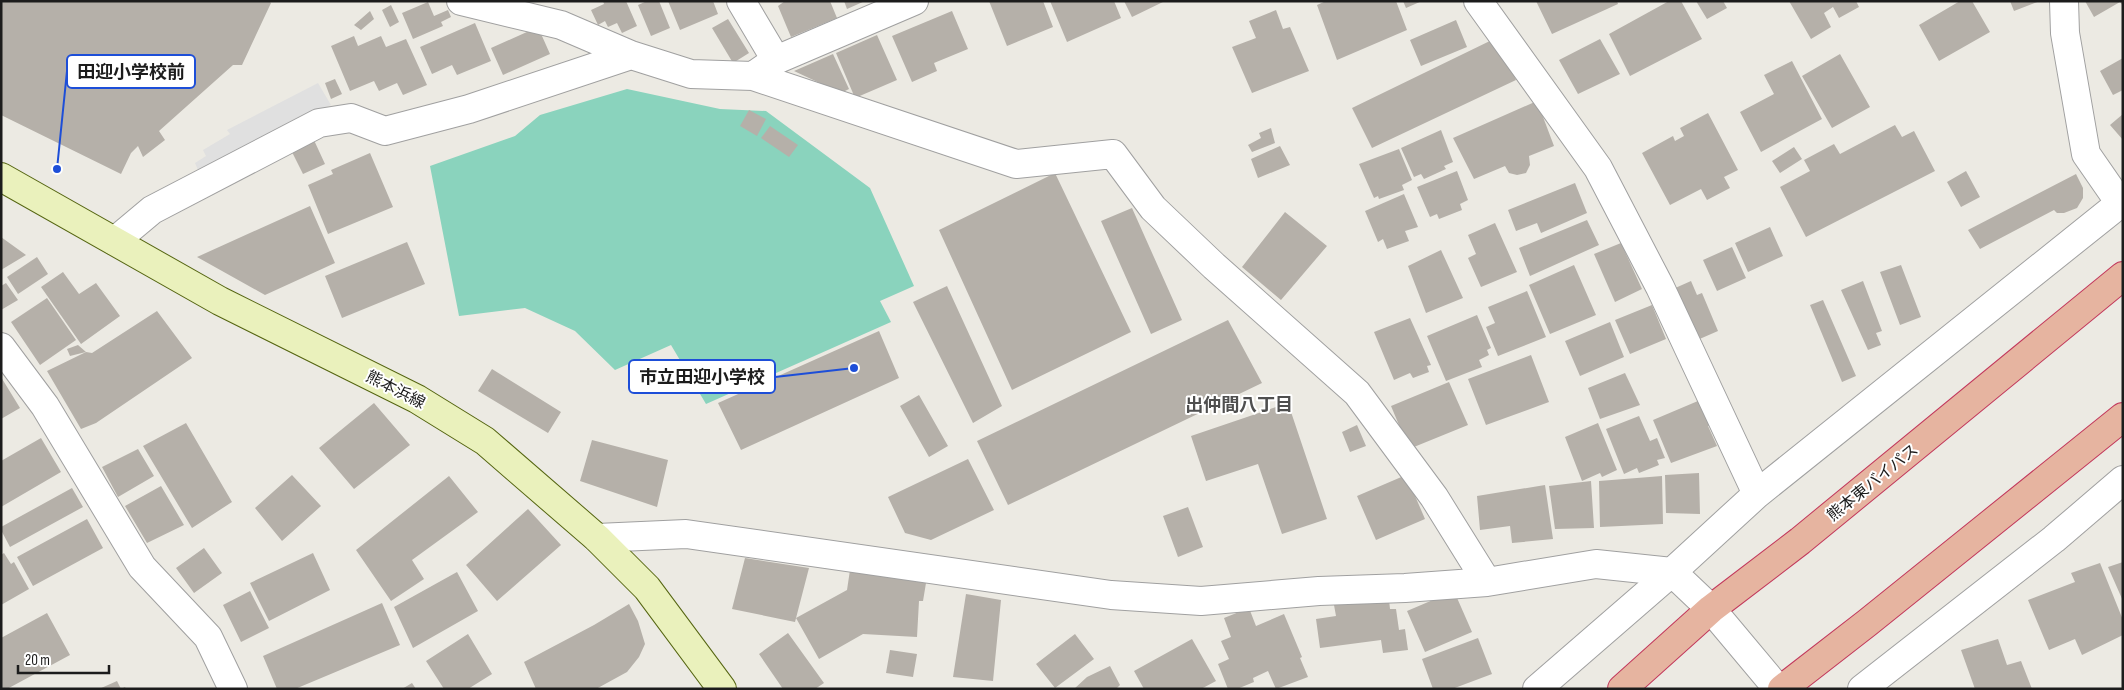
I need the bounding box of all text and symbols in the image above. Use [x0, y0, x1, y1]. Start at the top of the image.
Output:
callout: 田迎小学校前 [67, 55, 195, 88]
text: 田迎小学校前 [77, 62, 185, 83]
callout: 市立田迎小学校 [629, 360, 775, 393]
street label: 熊本浜線 [362, 367, 428, 413]
text: 市立田迎小学校 [639, 367, 765, 388]
district label: 出仲間八丁目 [1185, 395, 1293, 416]
street label: 熊本東バイパス [1824, 441, 1922, 526]
scale bar [18, 642, 109, 674]
text: 20 m [25, 651, 50, 670]

